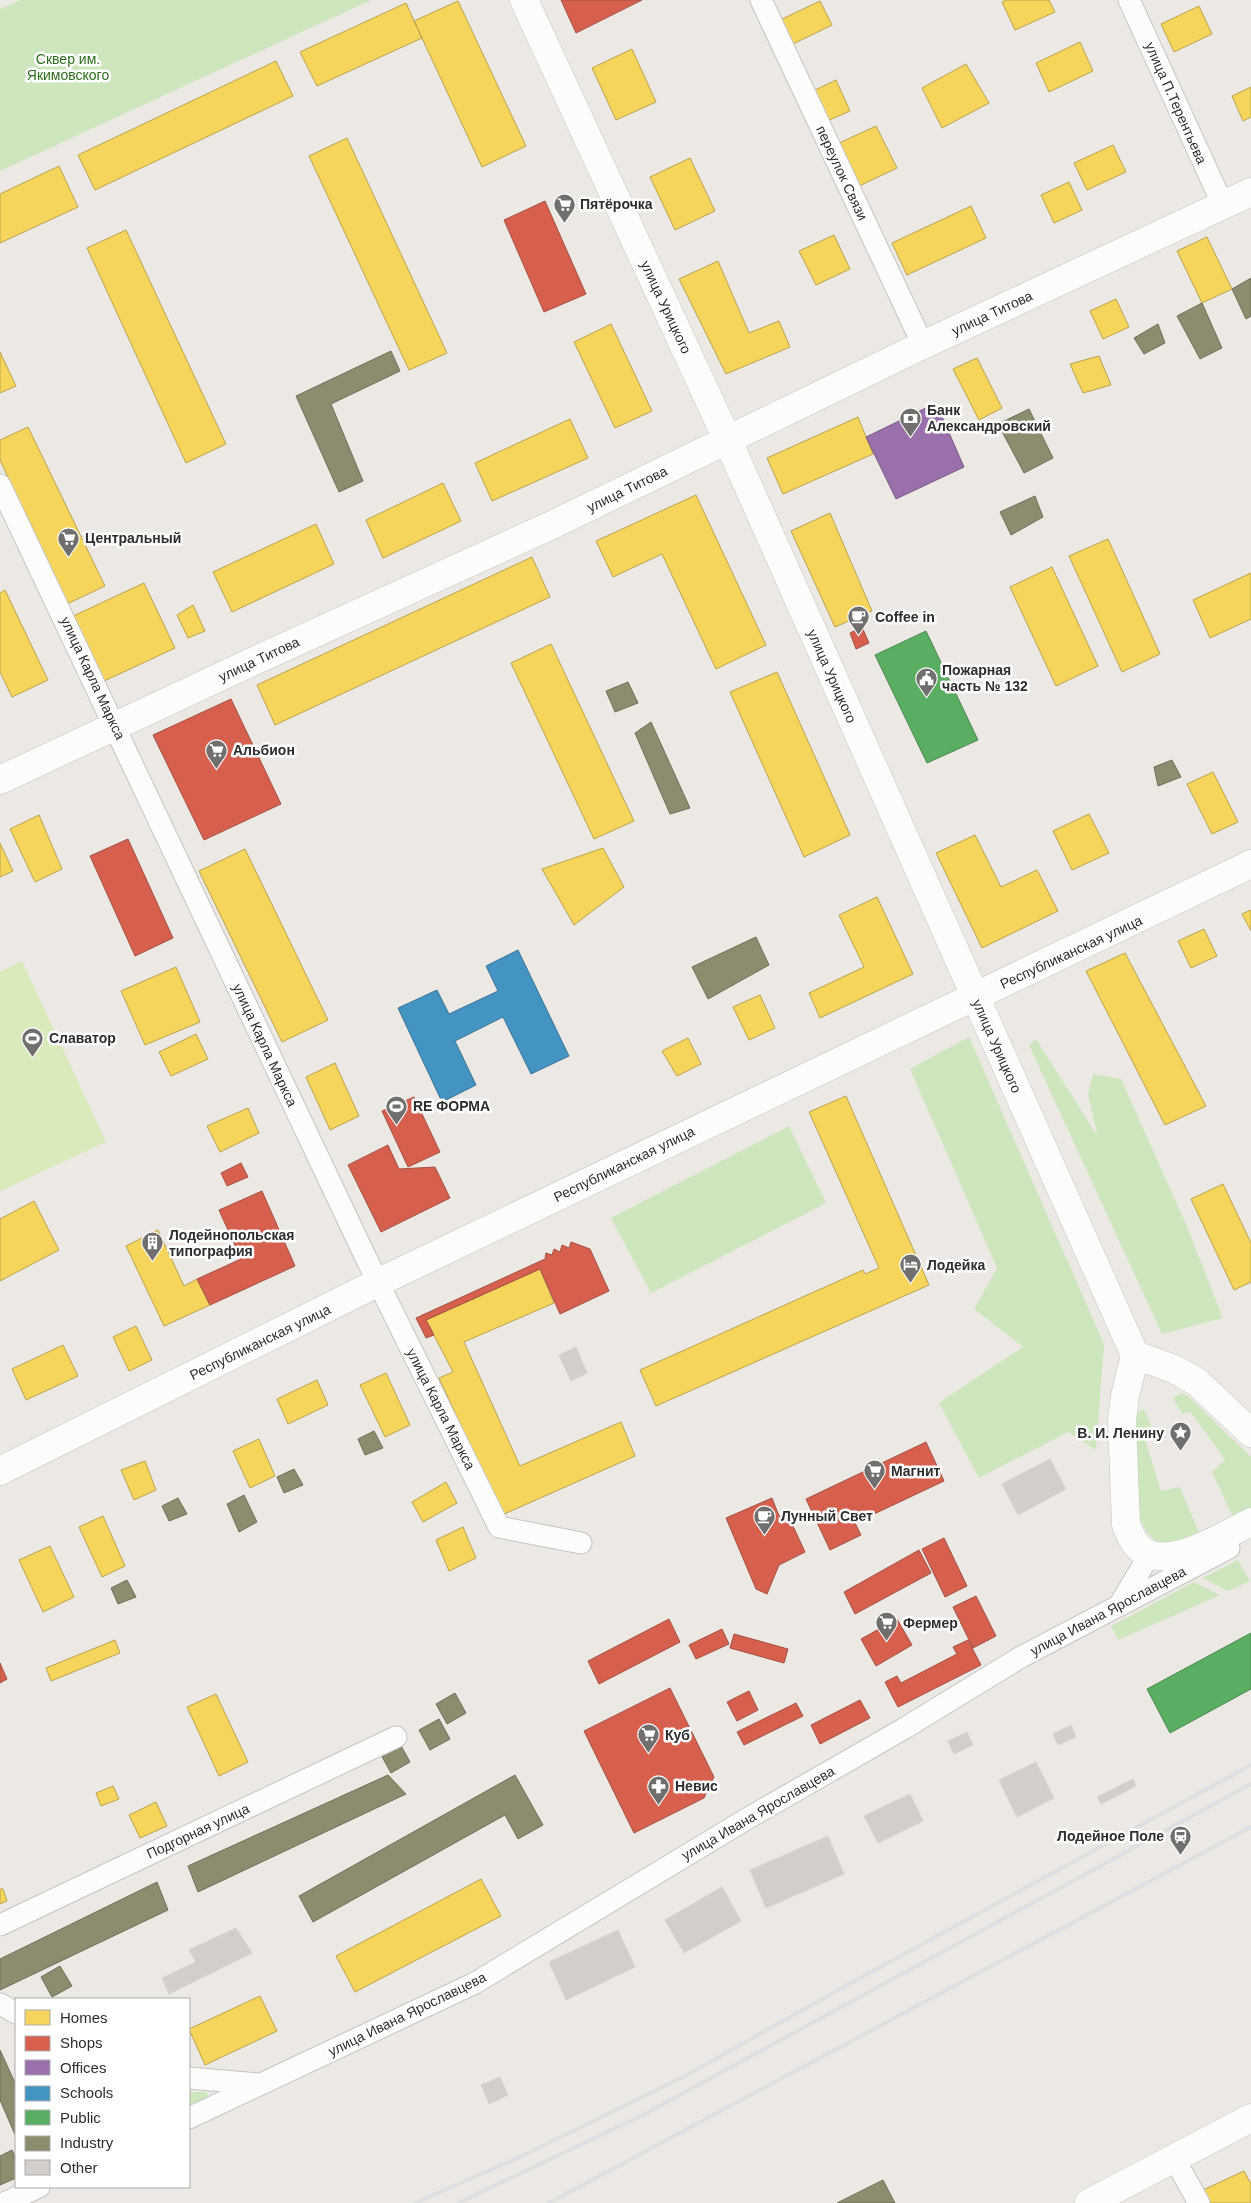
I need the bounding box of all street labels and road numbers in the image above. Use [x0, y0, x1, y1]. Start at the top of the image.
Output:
street label: улица П.Терентьева [1142, 40, 1210, 167]
street label: переулок Связи [813, 123, 871, 223]
street label: улица Урицкого [637, 258, 695, 356]
street label: улица Титова [949, 287, 1035, 339]
street label: улица Титова [584, 463, 670, 515]
street label: улица Карла Маркса [57, 614, 129, 742]
street label: улица Урицкого [804, 627, 860, 726]
street label: улица Титова [216, 633, 302, 685]
street label: Республиканская улица [997, 912, 1145, 992]
street label: улица Карла Маркса [229, 981, 301, 1109]
street label: улица Урицкого [969, 997, 1025, 1096]
street label: Республиканская улица [551, 1123, 697, 1205]
street label: Республиканская улица [187, 1301, 333, 1383]
street label: улица Карла Маркса [403, 1346, 479, 1472]
street label: улица Ивана Ярославцева [1028, 1563, 1189, 1659]
street label: улица Ивана Ярославцева [679, 1763, 837, 1863]
street label: Подгорная улица [144, 1800, 252, 1862]
street label: улица Ивана Ярославцева [325, 1969, 489, 2059]

